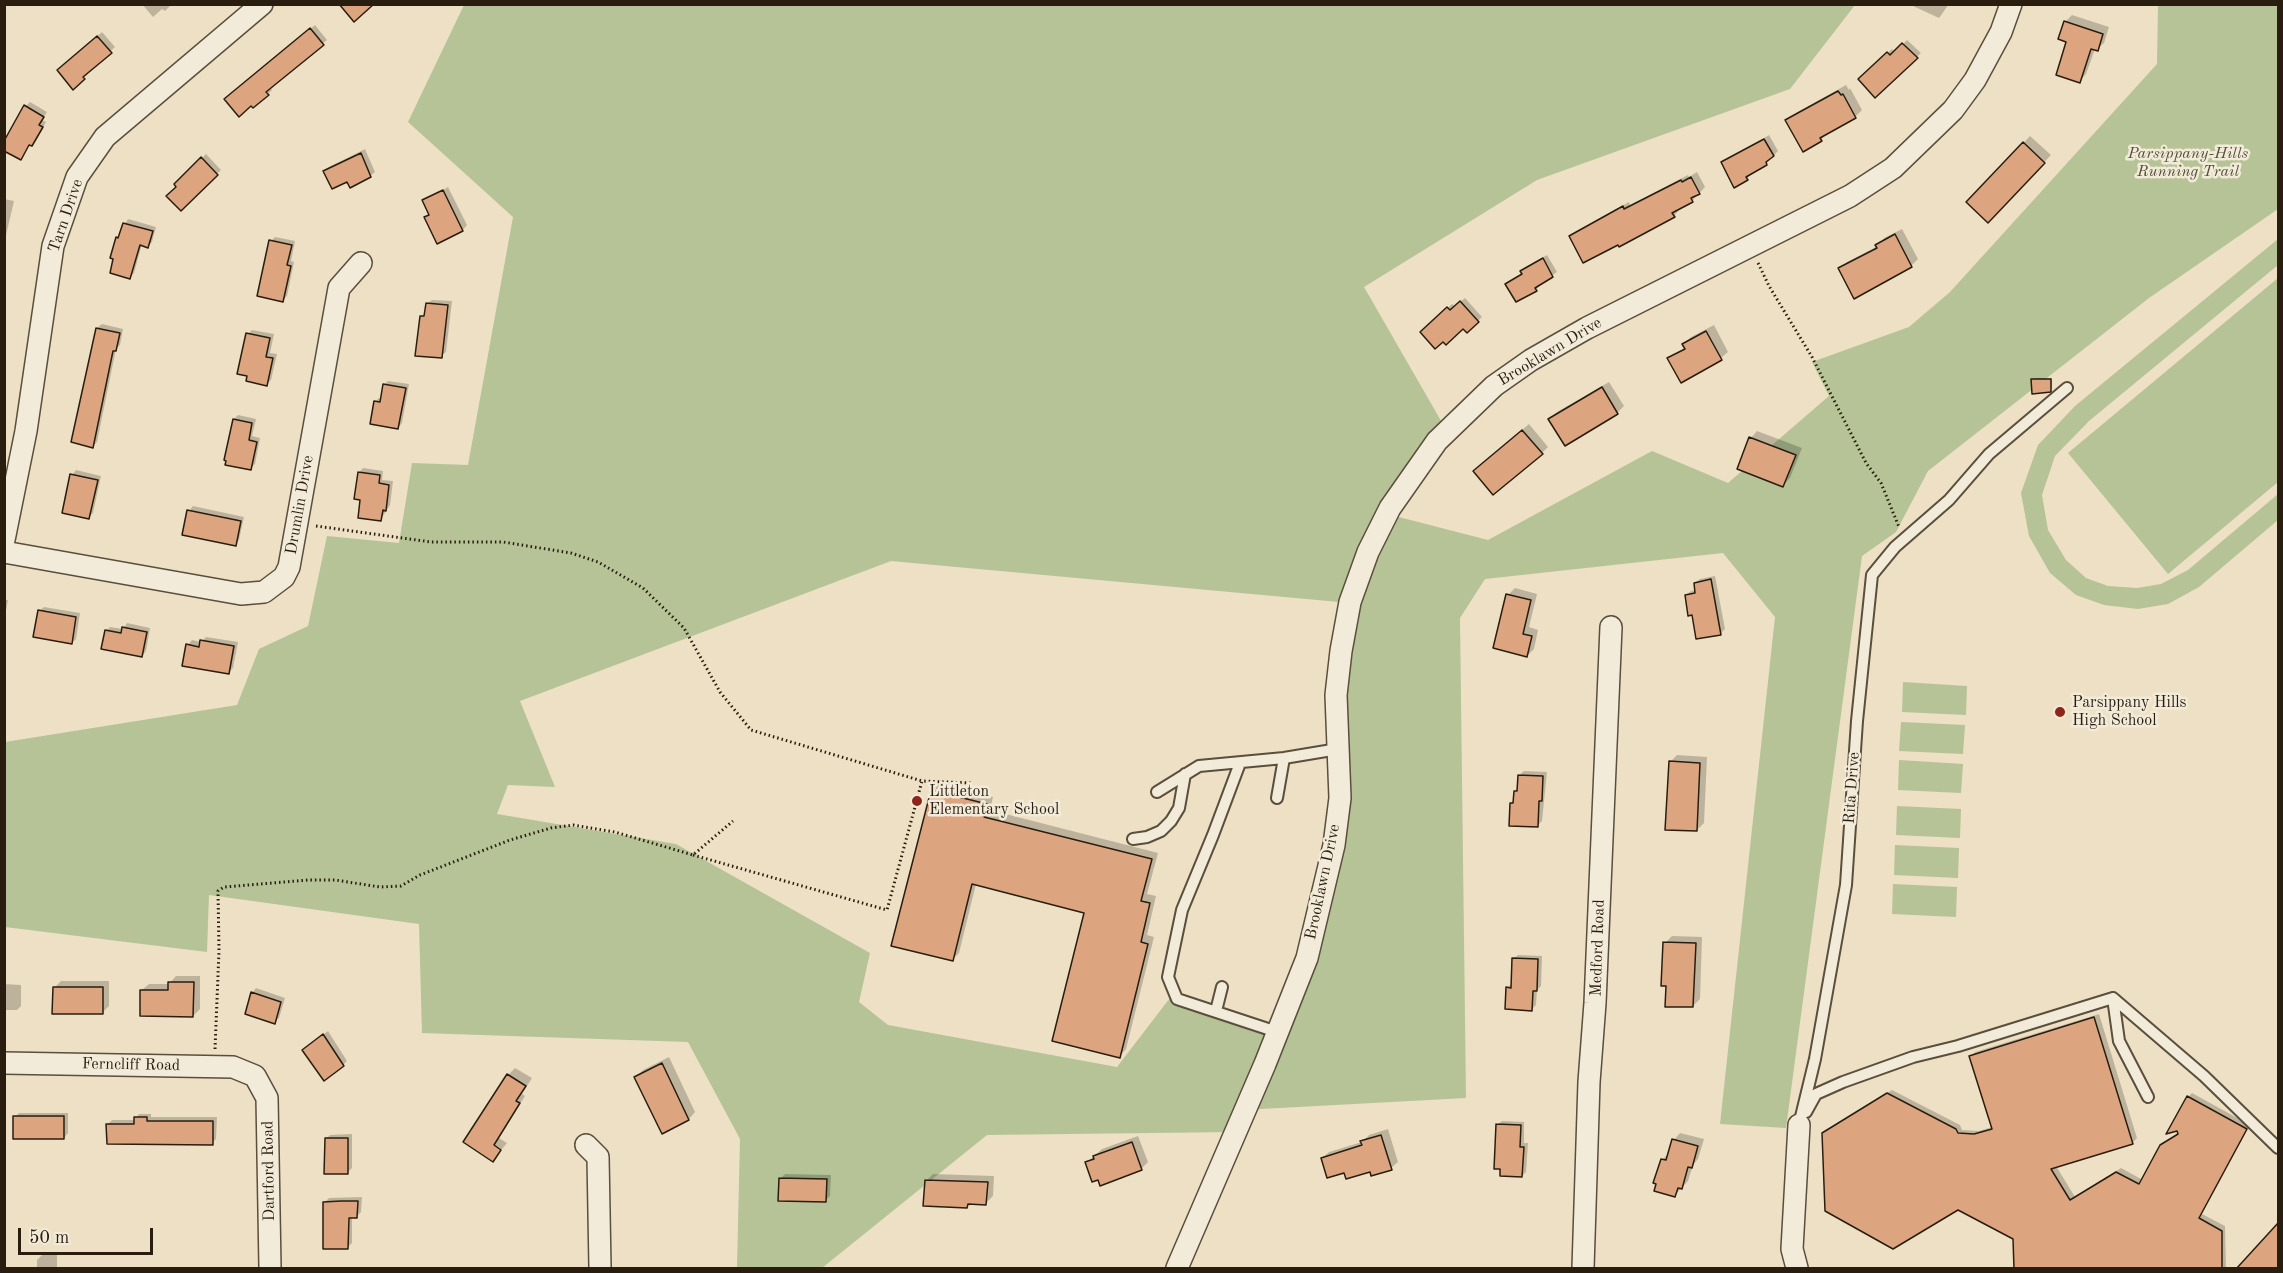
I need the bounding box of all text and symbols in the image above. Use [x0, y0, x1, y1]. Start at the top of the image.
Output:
park label: Parsippany-Hills Running Trail [2128, 144, 2248, 182]
street label: Tarn Drive [44, 177, 88, 255]
street label: Brooklawn Drive [1495, 313, 1605, 391]
street label: Drumlin Drive [282, 454, 318, 556]
place label: Parsippany Hills High School [2072, 693, 2186, 731]
marker: Parsippany Hills High School [2053, 705, 2067, 719]
street label: Rita Drive [1840, 751, 1864, 825]
place label: Littleton Elementary School [929, 782, 1059, 820]
marker: Littleton Elementary School [910, 794, 924, 808]
street label: Brooklawn Drive [1301, 822, 1345, 942]
street label: Medford Road [1587, 899, 1609, 997]
street label: Ferncliff Road [82, 1055, 180, 1075]
street label: Dartford Road [259, 1120, 279, 1222]
scale bar [21, 1216, 156, 1254]
text: 50 m [29, 1229, 69, 1247]

